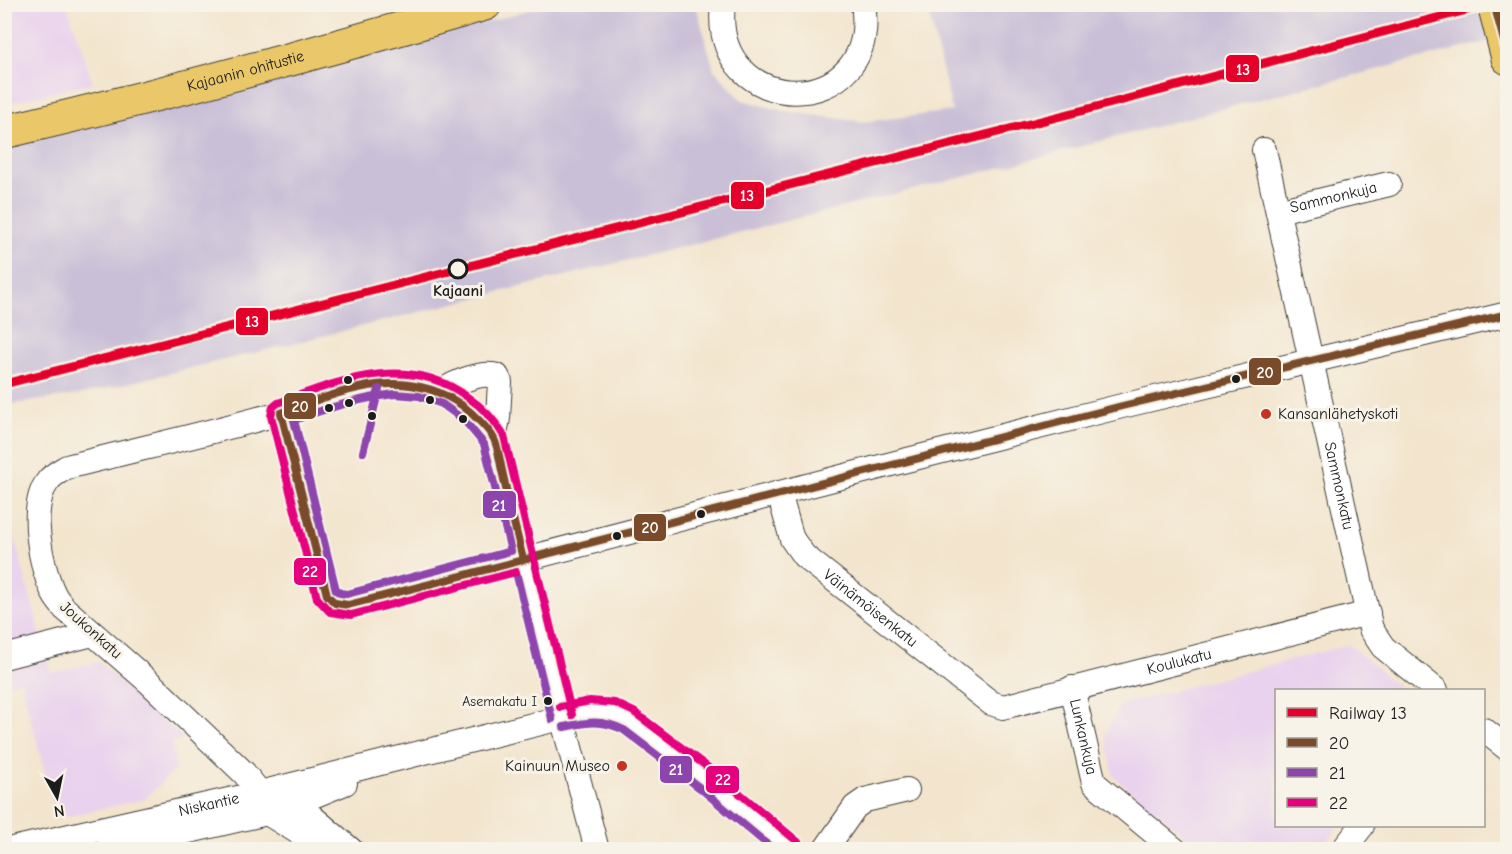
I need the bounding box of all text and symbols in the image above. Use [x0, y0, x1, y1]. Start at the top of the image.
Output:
street label: Kajaanin ohitustie [185, 47, 306, 95]
line badge: 13 [1225, 54, 1260, 83]
text: 13 [1236, 61, 1250, 79]
street label: Sammonkuja [1288, 178, 1379, 217]
line badge: 13 [730, 181, 765, 210]
text: 13 [740, 187, 754, 205]
marker: Kajaani [448, 259, 468, 279]
place label: Kajaani [433, 282, 483, 300]
line badge: 13 [235, 307, 269, 336]
text: 13 [245, 313, 259, 331]
line badge: 20 [1248, 357, 1282, 386]
text: 20 [1256, 364, 1274, 382]
unlabelled marker [1230, 373, 1242, 385]
unlabelled marker [342, 374, 354, 386]
line badge: 20 [283, 392, 317, 420]
unlabelled marker [424, 394, 436, 406]
unlabelled marker [343, 397, 355, 409]
text: 20 [291, 398, 309, 416]
unlabelled marker [323, 402, 335, 414]
place label: Kansanlähetyskoti [1278, 405, 1398, 423]
marker: Kansanlähetyskoti [1259, 407, 1273, 421]
unlabelled marker [366, 410, 378, 422]
unlabelled marker [457, 413, 469, 425]
street label: Sammonkatu [1320, 440, 1358, 531]
line badge: 21 [482, 490, 517, 519]
text: 21 [492, 497, 506, 515]
unlabelled marker [695, 508, 707, 520]
line badge: 20 [633, 513, 667, 542]
text: 20 [641, 519, 659, 537]
unlabelled marker [611, 530, 623, 542]
line badge: 22 [293, 557, 327, 586]
text: 22 [302, 563, 318, 581]
street label: Väinämöisenkatu [820, 566, 921, 651]
street label: Joukonkatu [56, 598, 126, 662]
street label: Koulukatu [1145, 645, 1213, 679]
legend [1275, 689, 1485, 827]
place label: Asemakatu I [462, 693, 537, 710]
marker: Asemakatu I [542, 695, 554, 707]
street label: Lunkankuja [1066, 697, 1101, 776]
text: Railway 13 [1329, 703, 1407, 724]
text: 20 [1329, 733, 1349, 754]
line badge: 21 [659, 755, 693, 784]
place label: Kainuun Museo [505, 757, 610, 775]
marker: Kainuun Museo [615, 759, 629, 773]
text: 21 [669, 761, 683, 779]
text: 21 [1329, 763, 1346, 784]
line badge: 22 [705, 765, 740, 794]
north arrow [27, 767, 87, 827]
text: 22 [715, 771, 731, 789]
street label: Niskantie [177, 789, 241, 820]
text: 22 [1329, 793, 1348, 814]
text: N [53, 801, 66, 821]

